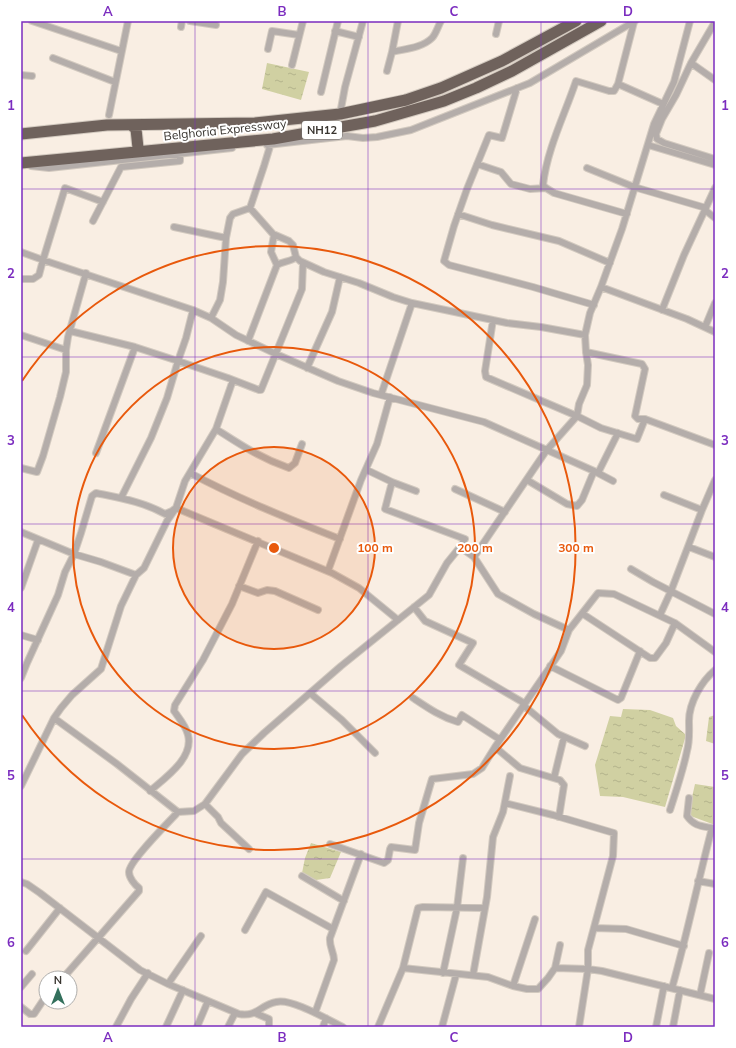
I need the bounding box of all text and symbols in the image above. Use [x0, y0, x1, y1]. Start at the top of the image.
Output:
text: A [103, 3, 113, 19]
text: B [278, 3, 287, 19]
text: C [450, 3, 459, 19]
text: D [623, 3, 633, 19]
text: 1 [7, 97, 15, 113]
text: 1 [721, 97, 729, 113]
street label: Belghoria Expressway [163, 116, 288, 143]
road number: NH12 [302, 121, 342, 139]
text: 2 [7, 265, 15, 281]
text: 2 [721, 265, 729, 281]
text: 3 [7, 432, 15, 448]
text: 3 [721, 432, 729, 448]
text: 100 m [357, 540, 393, 555]
text: 200 m [457, 540, 493, 555]
text: 300 m [558, 540, 594, 555]
centre of rings [267, 541, 281, 555]
text: 4 [7, 599, 15, 615]
text: 4 [721, 599, 729, 615]
text: 5 [7, 767, 15, 783]
text: 5 [721, 767, 729, 783]
text: 6 [7, 934, 15, 950]
text: 6 [721, 934, 729, 950]
north arrow [38, 970, 78, 1010]
text: N [54, 973, 62, 987]
text: A [103, 1029, 113, 1045]
text: B [278, 1029, 287, 1045]
text: C [450, 1029, 459, 1045]
text: D [623, 1029, 633, 1045]

